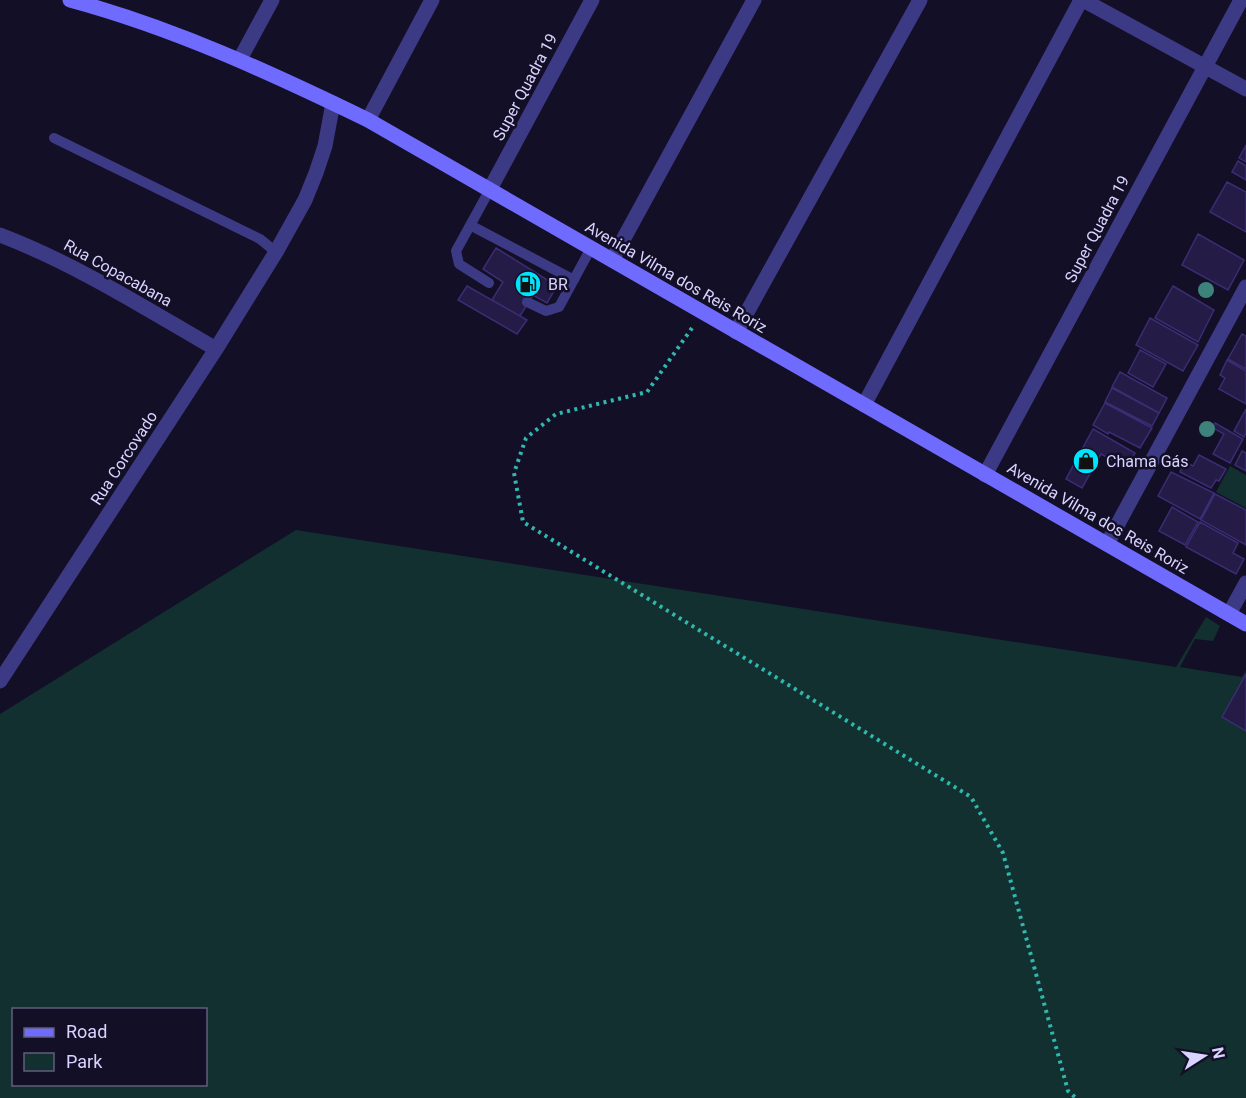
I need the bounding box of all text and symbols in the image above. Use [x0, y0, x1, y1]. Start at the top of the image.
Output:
street label: Super Quadra 19 [489, 30, 561, 144]
street label: Super Quadra 19 [1061, 172, 1133, 286]
street label: Avenida Vilma dos Reis Roriz [582, 217, 770, 337]
street label: Rua Copacabana [61, 235, 175, 311]
fuel station icon: BR [513, 269, 543, 299]
place label: BR [548, 275, 568, 294]
street label: Rua Corcovado [87, 408, 161, 508]
shop icon: Chama Gás [1071, 446, 1101, 476]
place label: Chama Gás [1106, 452, 1189, 471]
street label: Avenida Vilma dos Reis Roriz [1004, 458, 1192, 578]
legend [12, 1008, 207, 1086]
text: Road [66, 1021, 107, 1042]
north arrow [1174, 1026, 1234, 1086]
text: N [1208, 1045, 1229, 1060]
text: Park [66, 1051, 103, 1072]

